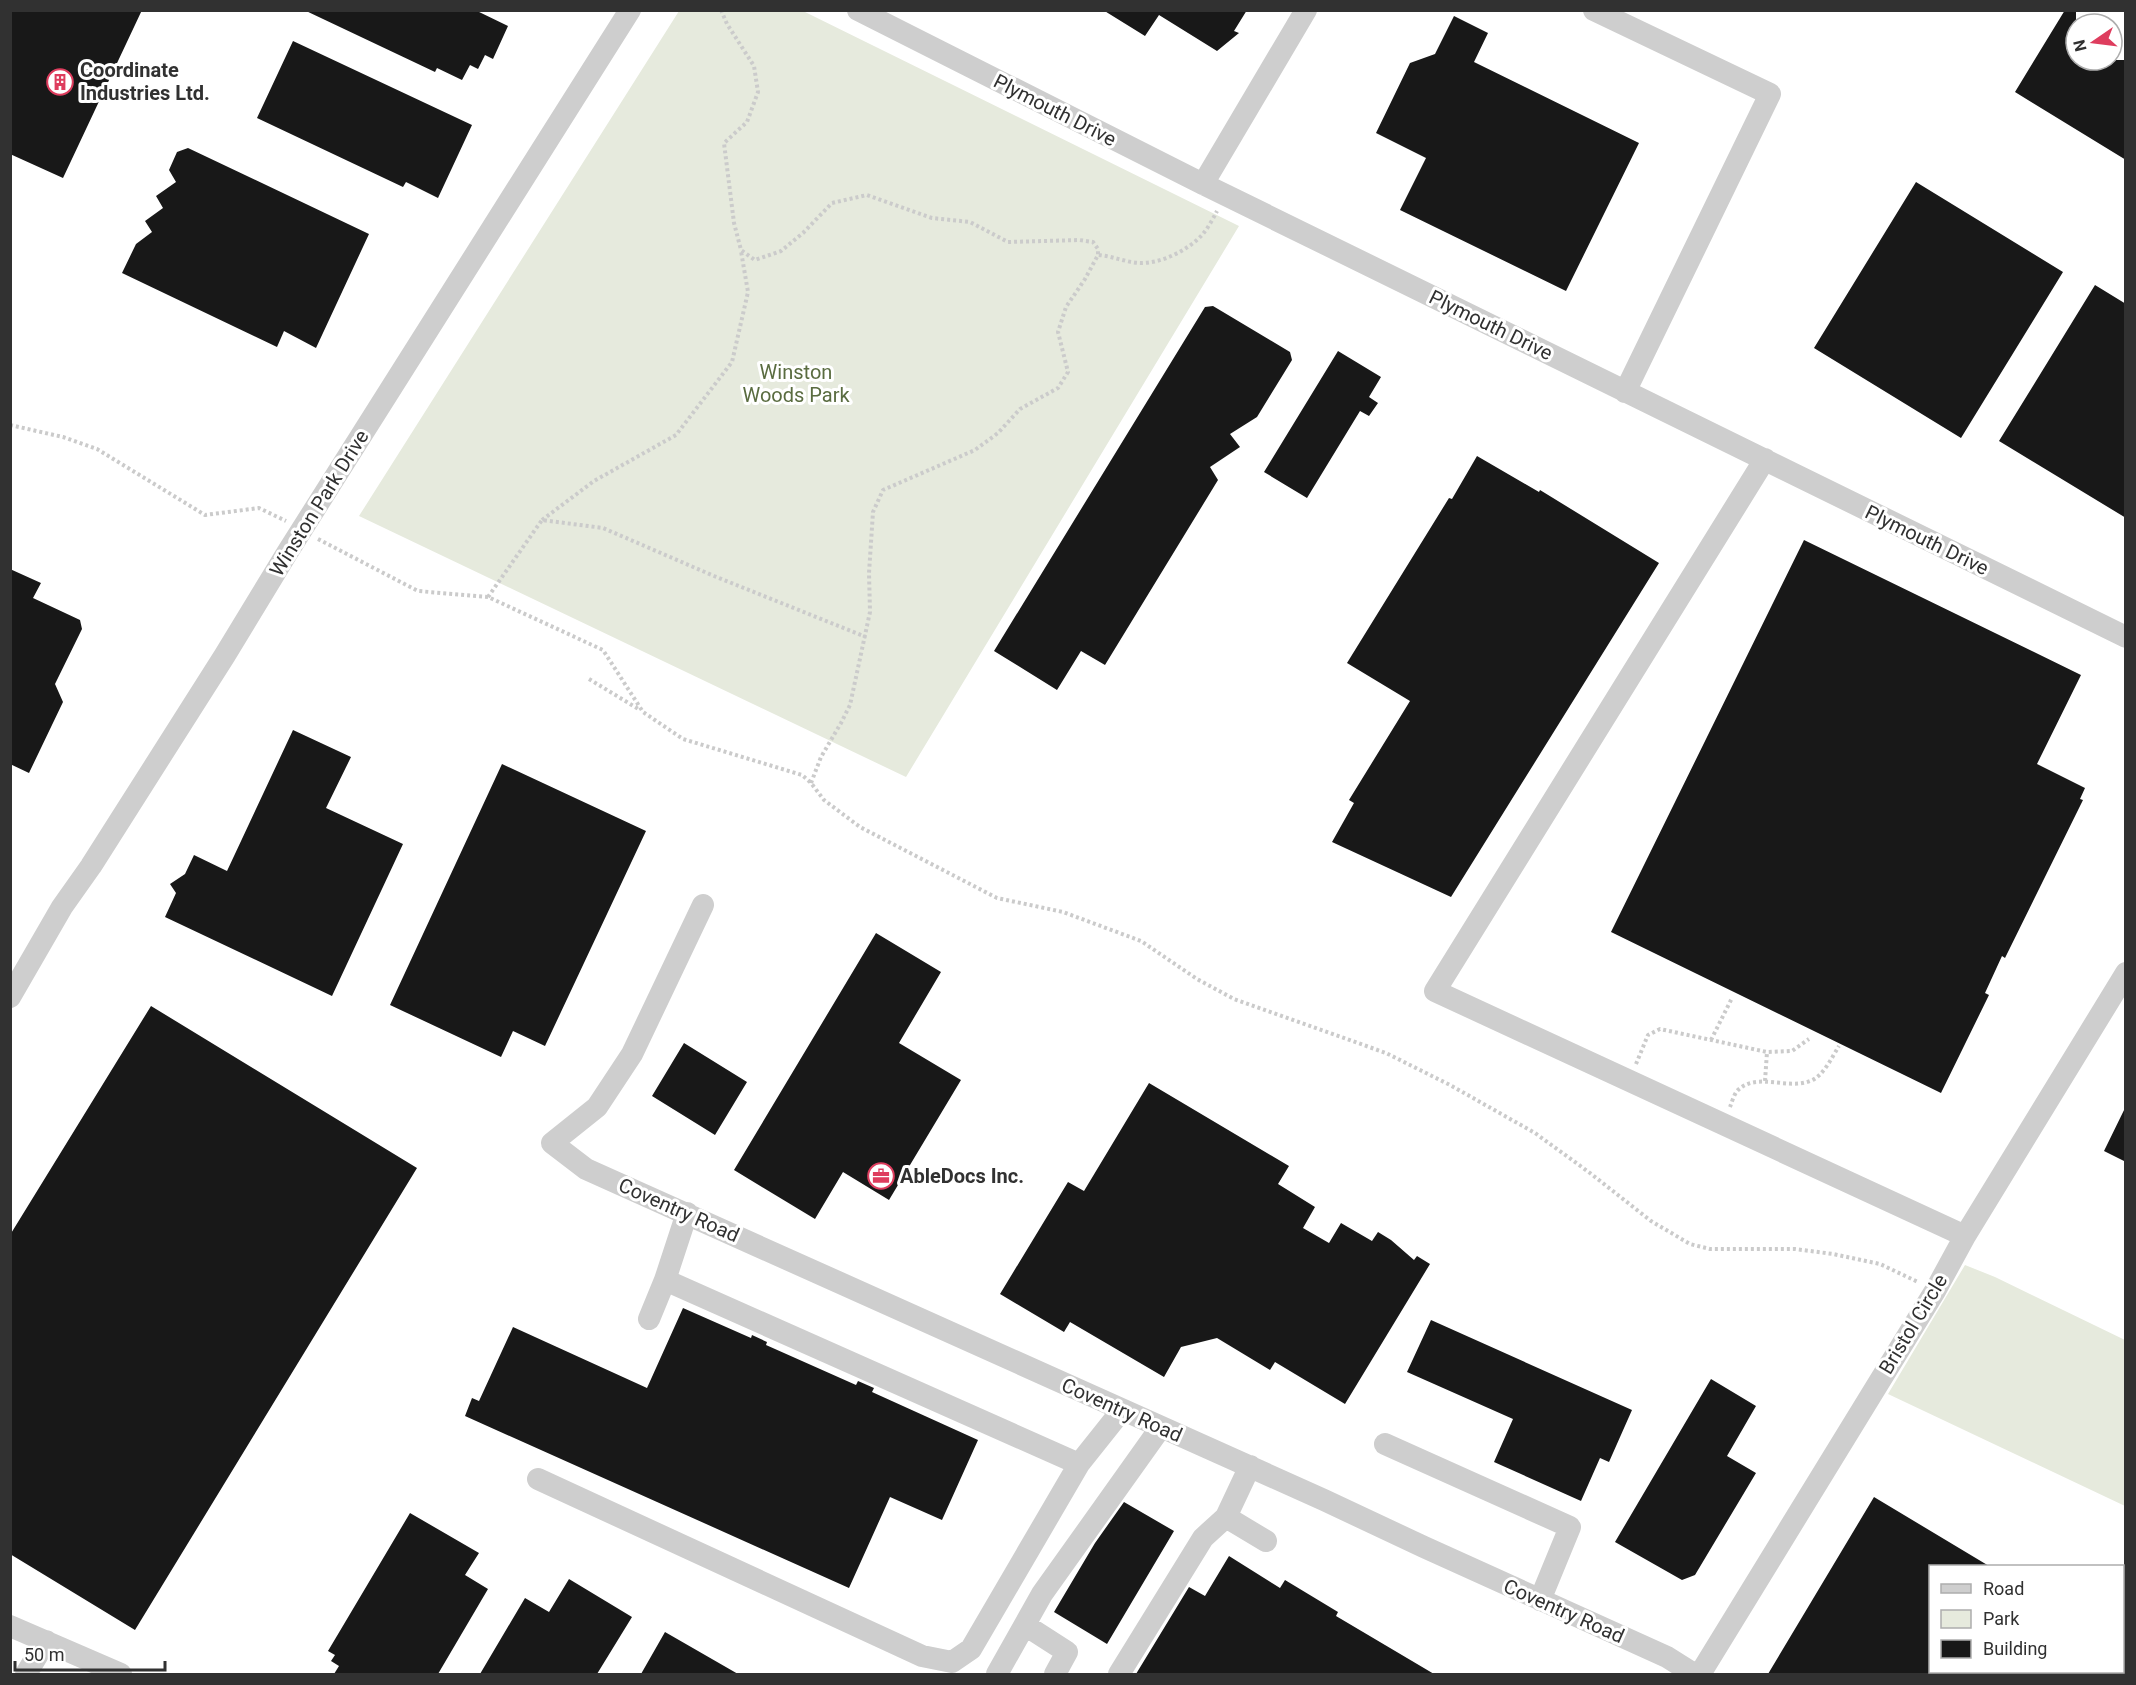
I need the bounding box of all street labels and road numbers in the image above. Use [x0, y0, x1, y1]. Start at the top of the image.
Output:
street label: Plymouth Drive [990, 69, 1120, 151]
street label: Plymouth Drive [1425, 285, 1557, 365]
street label: Winston Park Drive [264, 425, 374, 581]
street label: Plymouth Drive [1861, 500, 1993, 580]
street label: Coventry Road [615, 1173, 743, 1247]
street label: Bristol Circle [1874, 1270, 1952, 1378]
street label: Coventry Road [1058, 1373, 1186, 1447]
street label: Coventry Road [1500, 1574, 1628, 1648]

